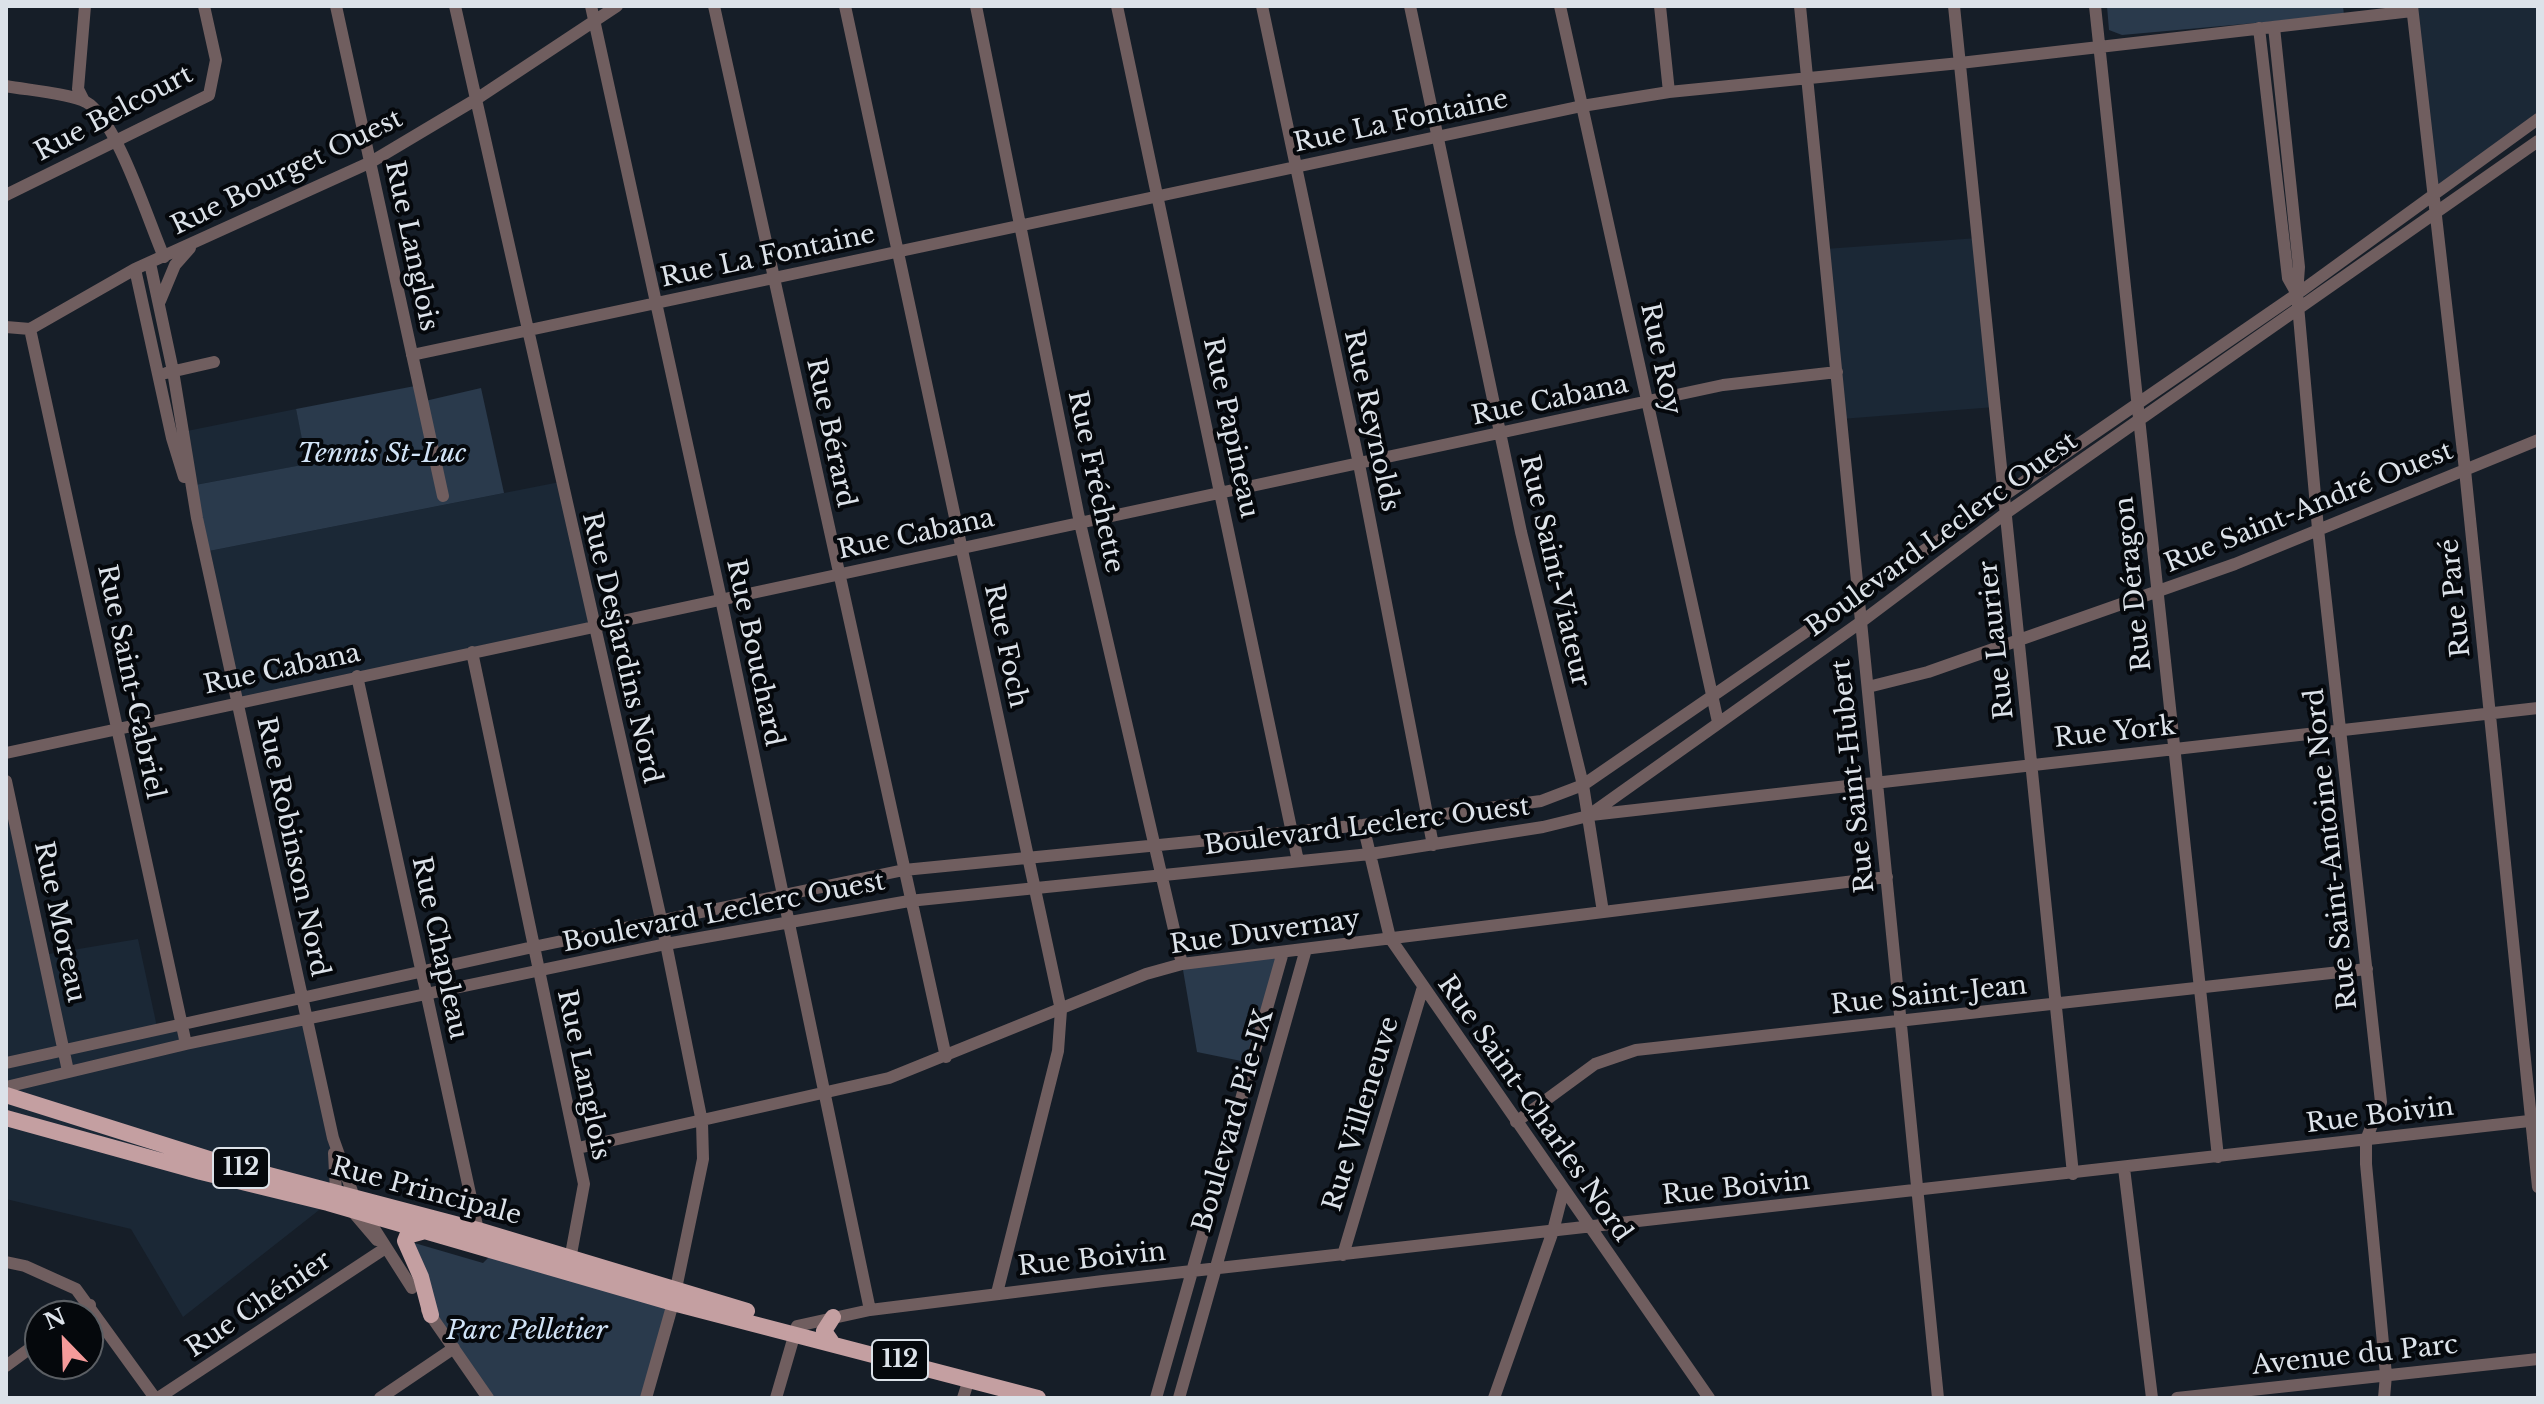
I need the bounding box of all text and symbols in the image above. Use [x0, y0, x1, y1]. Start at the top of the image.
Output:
street label: Rue Belcourt [30, 59, 198, 169]
street label: Rue La Fontaine [1291, 84, 1511, 160]
street label: Rue Bourget Ouest [166, 103, 408, 243]
street label: Rue Langlois [378, 158, 444, 334]
street label: Rue La Fontaine [658, 219, 878, 295]
street label: Rue Roy [1633, 300, 1687, 418]
street label: Rue Reynolds [1337, 328, 1405, 514]
street label: Rue Papineau [1196, 335, 1264, 521]
street label: Rue Bérard [799, 356, 861, 510]
street label: Rue Cabana [1469, 369, 1631, 433]
street label: Rue Fréchette [1060, 388, 1130, 576]
street label: Boulevard Leclerc Ouest [1800, 426, 2084, 644]
street label: Rue Saint-André Ouest [2160, 436, 2458, 580]
park label: Tennis St-Luc [297, 439, 467, 471]
street label: Rue Saint-Viateur [1512, 452, 1596, 690]
street label: Rue Déragon [2109, 495, 2159, 673]
street label: Rue Cabana [835, 503, 997, 567]
street label: Rue Desjardins Nord [575, 509, 667, 787]
street label: Rue Paré [2434, 537, 2478, 659]
street label: Rue Bouchard [719, 557, 789, 749]
street label: Rue Laurier [1973, 559, 2021, 721]
street label: Rue Saint-Gabriel [90, 562, 170, 802]
street label: Rue Foch [977, 581, 1033, 711]
street label: Rue Cabana [201, 638, 363, 702]
street label: Rue Saint-Hubert [1826, 658, 1882, 894]
street label: Rue Saint-Antoine Nord [2300, 687, 2364, 1011]
street label: Rue York [2053, 711, 2177, 755]
street label: Rue Robinson Nord [249, 714, 335, 980]
street label: Boulevard Leclerc Ouest [1202, 792, 1532, 862]
street label: Rue Moreau [27, 839, 91, 1005]
street label: Rue Chapleau [404, 854, 474, 1042]
street label: Boulevard Leclerc Ouest [560, 866, 888, 960]
street label: Rue Duvernay [1168, 904, 1362, 962]
street label: Rue Saint-Charles Nord [1430, 970, 1638, 1248]
street label: Rue Saint-Jean [1829, 970, 2029, 1022]
street label: Rue Langlois [550, 987, 616, 1163]
street label: Boulevard Pie-IX [1187, 1006, 1281, 1236]
street label: Rue Villeneuve [1318, 1013, 1406, 1215]
street label: Rue Boivin [2304, 1091, 2456, 1141]
road number: 112 [213, 1148, 269, 1188]
street label: Rue Principale [328, 1152, 524, 1232]
street label: Rue Boivin [1660, 1166, 1812, 1212]
street label: Rue Boivin [1016, 1237, 1168, 1283]
street label: Rue Chénier [181, 1245, 337, 1365]
north arrow [24, 1300, 104, 1380]
text: N [40, 1303, 70, 1336]
park label: Parc Pelletier [447, 1316, 607, 1348]
street label: Avenue du Parc [2250, 1330, 2460, 1382]
road number: 112 [872, 1340, 928, 1380]

